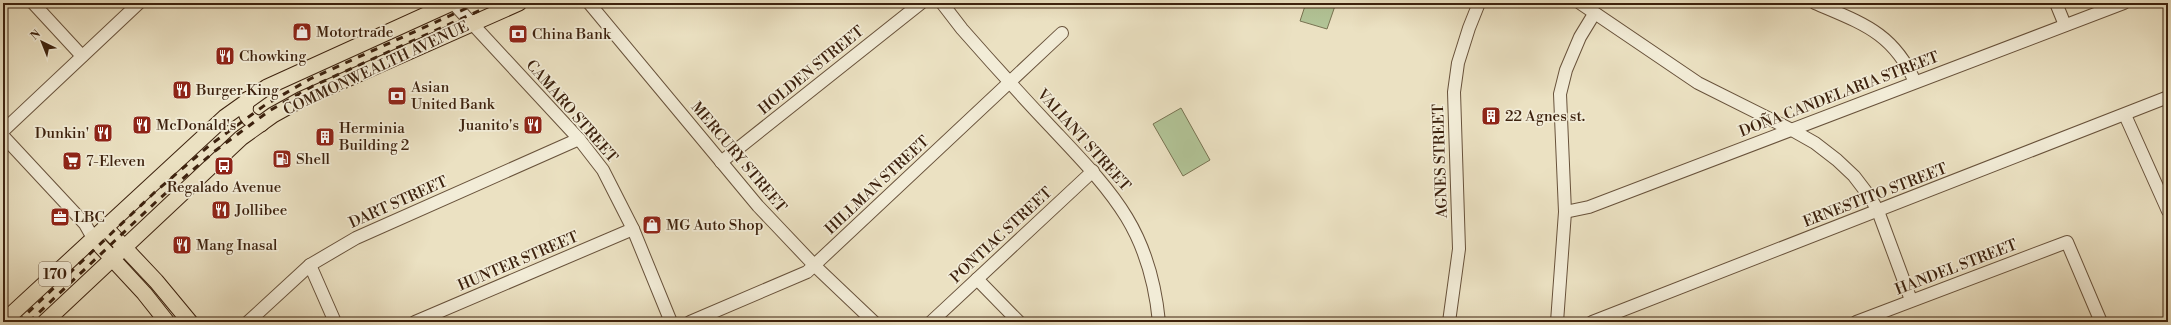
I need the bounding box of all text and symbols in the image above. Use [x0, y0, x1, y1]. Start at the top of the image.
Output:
street label: COMMONWEALTH AVENUE [280, 17, 472, 120]
shop icon: Motortrade [291, 21, 313, 43]
north arrow [22, 22, 62, 62]
street label: HOLDEN STREET [755, 22, 868, 119]
place label: Motortrade [316, 23, 393, 42]
bank icon: China Bank [507, 23, 529, 45]
place label: China Bank [532, 25, 612, 44]
text: N [28, 27, 44, 44]
restaurant icon: Chowking [214, 45, 236, 67]
street label: DOÑA CANDELARIA STREET [1736, 46, 1942, 141]
place label: Chowking [239, 47, 306, 66]
street label: CAMARO STREET [522, 56, 622, 167]
place label: Asian United Bank [410, 78, 496, 114]
restaurant icon: Burger King [171, 79, 193, 101]
place label: Burger King [195, 81, 279, 100]
bank icon: Asian United Bank [386, 85, 408, 107]
street label: VALIANT STREET [1032, 85, 1135, 196]
street label: MERCURY STREET [687, 98, 791, 217]
street label: AGNES STREET [1429, 103, 1452, 219]
building icon: 22 Agnes st. [1480, 105, 1502, 127]
place label: 22 Agnes st. [1505, 107, 1585, 126]
restaurant icon: McDonald's [131, 114, 153, 136]
restaurant icon: Juanito's [522, 114, 544, 136]
place label: McDonald's [156, 116, 236, 135]
place label: Juanito's [458, 116, 519, 135]
place label: Herminia Building 2 [338, 119, 409, 155]
restaurant icon: Dunkin' [92, 122, 114, 144]
place label: Dunkin' [35, 124, 89, 143]
building icon: Herminia Building 2 [314, 126, 336, 148]
street label: HILLMAN STREET [821, 132, 934, 239]
fuel station icon: Shell [271, 148, 293, 170]
supermarket icon: 7-Eleven [61, 150, 83, 172]
place label: Shell [296, 150, 331, 169]
place label: 7-Eleven [86, 152, 145, 171]
bus stop icon: Regalado Avenue [213, 155, 235, 177]
street label: ERNESTITO STREET [1800, 159, 1950, 232]
street label: DART STREET [346, 172, 451, 233]
place label: Regalado Avenue [167, 178, 281, 197]
street label: PONTIAC STREET [946, 183, 1057, 288]
restaurant icon: Jollibee [210, 199, 232, 221]
place label: Jollibee [234, 201, 287, 220]
office icon: LBC [49, 206, 71, 228]
place label: LBC [74, 208, 105, 227]
shop icon: MG Auto Shop [641, 214, 663, 236]
place label: MG Auto Shop [666, 216, 763, 235]
street label: HUNTER STREET [455, 227, 582, 295]
restaurant icon: Mang Inasal [171, 234, 193, 256]
street label: HANDEL STREET [1893, 235, 2020, 299]
place label: Mang Inasal [196, 236, 278, 255]
road number: 170 [39, 262, 71, 286]

